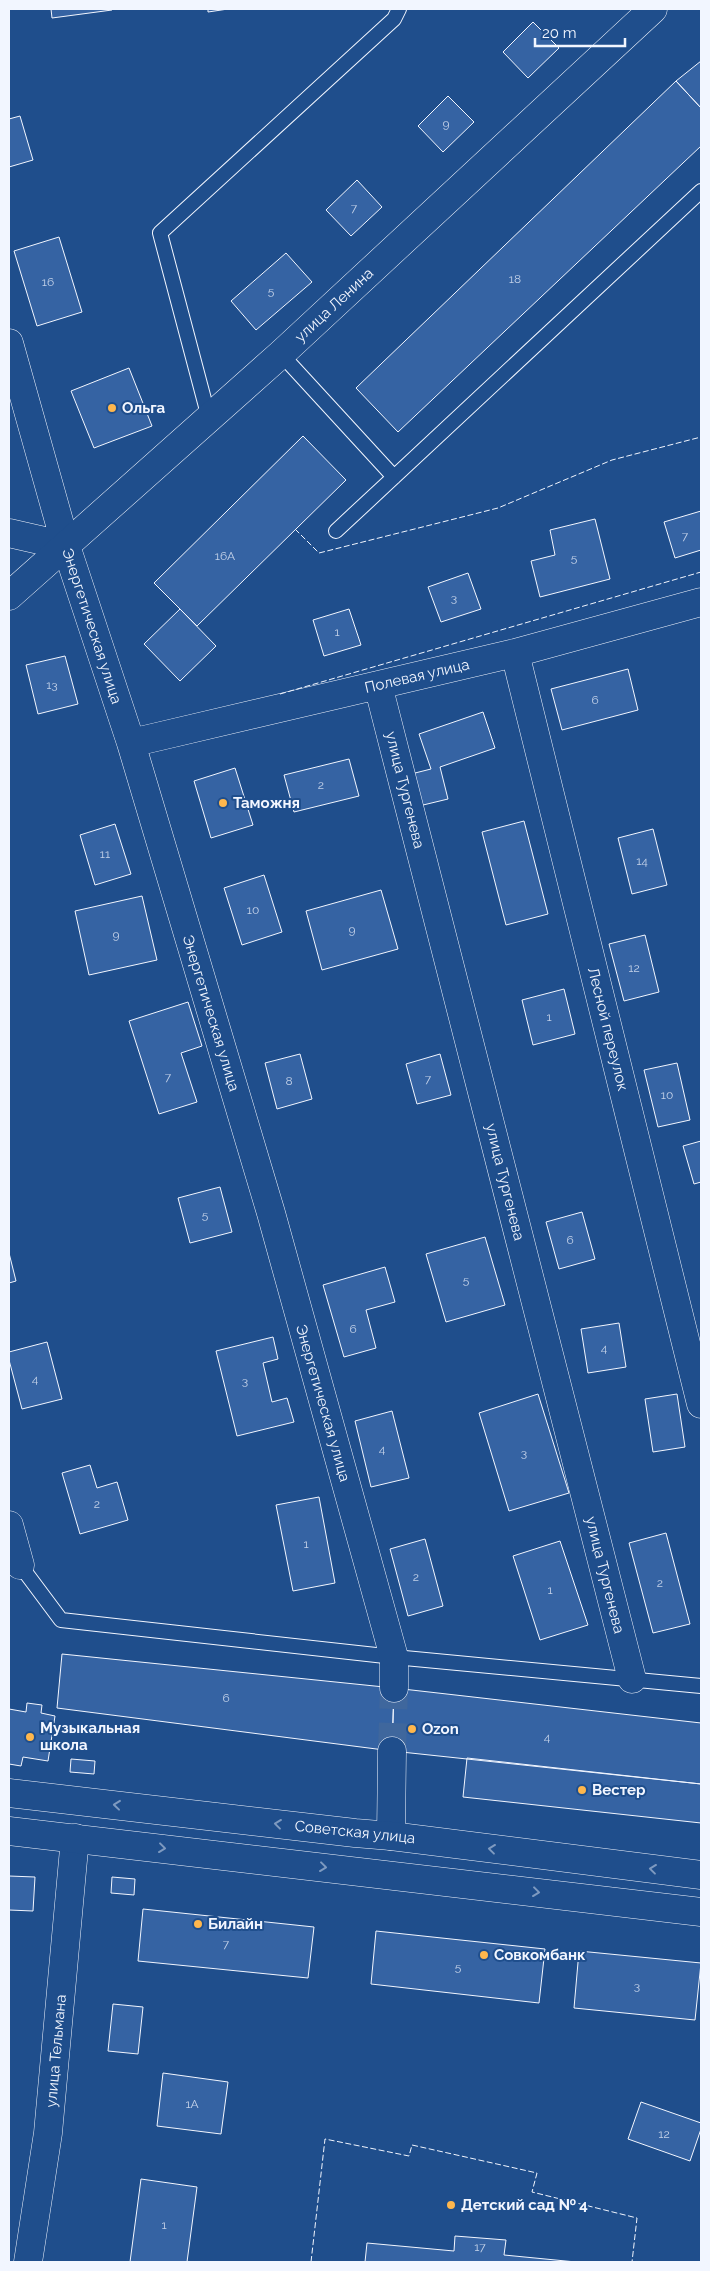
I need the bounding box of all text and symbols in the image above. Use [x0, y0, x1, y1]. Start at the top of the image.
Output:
scale bar [535, 15, 625, 47]
text: 20 m [542, 24, 577, 42]
house number: 9 [442, 117, 450, 131]
house number: 7 [351, 201, 358, 215]
street label: улица Ленина [291, 264, 377, 346]
house number: 18 [509, 272, 521, 286]
house number: 16 [42, 275, 54, 289]
house number: 5 [268, 284, 275, 298]
place label: Ольга [122, 399, 166, 417]
marker: Ольга [106, 402, 118, 414]
house number: 7 [682, 529, 689, 543]
street label: Энергетическая улица [58, 546, 126, 706]
house number: 16А [215, 549, 235, 563]
house number: 5 [571, 551, 578, 565]
house number: 3 [451, 591, 457, 605]
house number: 1 [334, 625, 340, 639]
street label: Полевая улица [363, 655, 471, 697]
house number: 13 [46, 678, 58, 692]
house number: 6 [591, 693, 599, 707]
street label: улица Тургенева [382, 730, 428, 850]
house number: 2 [318, 778, 324, 792]
place label: Таможня [233, 794, 300, 812]
marker: Таможня [217, 797, 229, 809]
house number: 11 [100, 847, 110, 861]
house number: 14 [636, 854, 648, 868]
house number: 10 [247, 903, 259, 917]
house number: 9 [348, 923, 356, 937]
house number: 9 [112, 928, 120, 942]
street label: Энергетическая улица [179, 933, 243, 1093]
house number: 12 [628, 961, 640, 975]
street label: Лесной переулок [584, 965, 632, 1093]
house number: 1 [546, 1010, 552, 1024]
house number: 7 [165, 1070, 172, 1084]
house number: 7 [425, 1072, 432, 1086]
house number: 8 [285, 1074, 293, 1088]
house number: 10 [661, 1088, 673, 1102]
street label: улица Тургенева [482, 1122, 528, 1242]
house number: 5 [202, 1208, 209, 1222]
house number: 6 [566, 1233, 574, 1247]
house number: 5 [463, 1273, 470, 1287]
street label: Энергетическая улица [292, 1322, 354, 1484]
house number: 6 [349, 1322, 357, 1336]
house number: 4 [601, 1341, 608, 1355]
house number: 4 [32, 1372, 39, 1386]
house number: 3 [242, 1374, 248, 1388]
house number: 4 [379, 1442, 386, 1456]
house number: 3 [521, 1446, 527, 1460]
house number: 2 [94, 1497, 100, 1511]
street label: улица Тургенева [582, 1515, 628, 1635]
house number: 1 [303, 1537, 309, 1551]
house number: 2 [413, 1570, 419, 1584]
house number: 2 [657, 1576, 663, 1590]
house number: 1 [547, 1583, 553, 1597]
house number: 6 [222, 1691, 230, 1705]
place label: Музыкальная школа [40, 1719, 140, 1754]
place label: Ozon [422, 1720, 459, 1738]
marker: Ozon [406, 1723, 418, 1735]
house number: 4 [544, 1730, 551, 1744]
marker: Музыкальная школа [24, 1731, 36, 1743]
place label: Вестер [592, 1781, 646, 1799]
marker: Вестер [576, 1784, 588, 1796]
one-way arrow [112, 1800, 120, 1811]
street label: Советская улица [294, 1817, 416, 1847]
one-way arrow [274, 1819, 282, 1830]
one-way arrow [158, 1842, 166, 1853]
one-way arrow [487, 1844, 496, 1854]
one-way arrow [319, 1861, 327, 1872]
one-way arrow [649, 1864, 657, 1875]
one-way arrow [533, 1886, 541, 1897]
place label: Билайн [208, 1915, 263, 1933]
marker: Билайн [192, 1918, 204, 1930]
house number: 7 [223, 1937, 230, 1951]
place label: Совкомбанк [494, 1946, 586, 1964]
marker: Совкомбанк [478, 1949, 490, 1961]
house number: 5 [455, 1960, 462, 1974]
house number: 3 [634, 1979, 640, 1993]
street label: улица Тельмана [42, 1994, 70, 2108]
house number: 1А [185, 2097, 199, 2111]
house number: 12 [658, 2127, 670, 2141]
place label: Детский сад № 4 [461, 2196, 588, 2214]
marker: Детский сад № 4 [445, 2199, 457, 2211]
house number: 1 [161, 2218, 167, 2232]
house number: 17 [474, 2240, 486, 2254]

